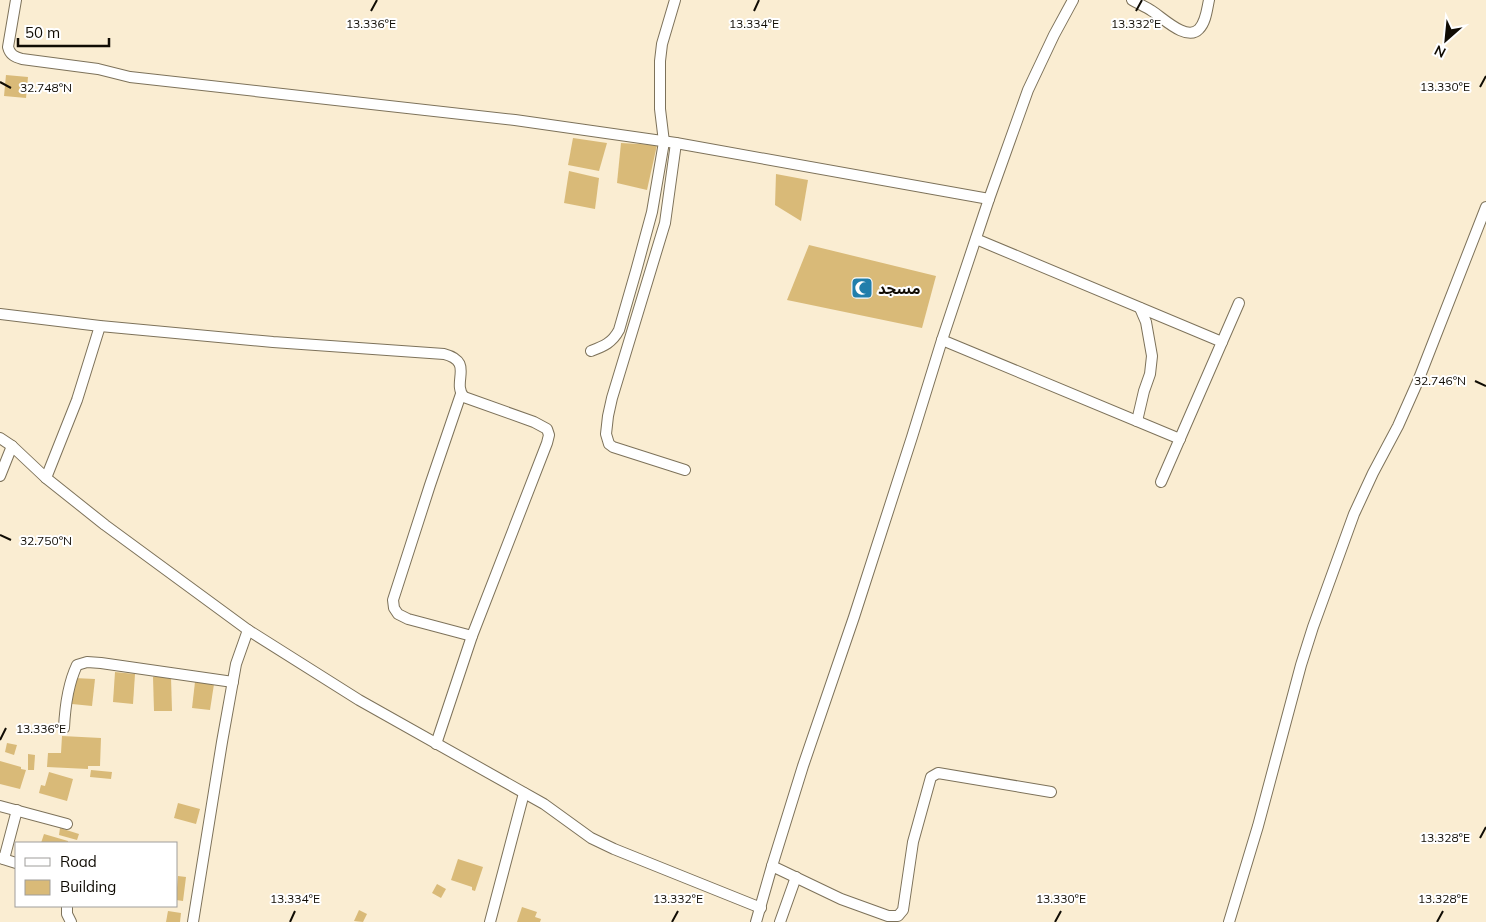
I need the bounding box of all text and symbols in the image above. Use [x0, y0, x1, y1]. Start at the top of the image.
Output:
scale bar [18, 15, 109, 47]
north arrow [1421, 15, 1471, 65]
text: 13.336°E [346, 16, 396, 31]
text: 13.334°E [729, 16, 779, 31]
text: 13.332°E [1111, 16, 1161, 31]
text: 50 m [25, 23, 60, 42]
text: N [1431, 41, 1449, 62]
text: 13.330°E [1420, 79, 1470, 94]
text: 32.748°N [20, 80, 72, 95]
mosque icon: مسجد [850, 276, 874, 300]
place label: مسجد [878, 279, 920, 298]
text: 32.746°N [1414, 373, 1466, 388]
text: 32.750°N [20, 533, 72, 548]
text: 13.336°E [16, 721, 66, 736]
text: 13.328°E [1420, 830, 1470, 845]
legend [15, 842, 178, 907]
text: Road [60, 852, 97, 871]
text: Building [60, 877, 116, 896]
text: 13.334°E [270, 891, 320, 906]
text: 13.332°E [653, 891, 703, 906]
text: 13.330°E [1036, 891, 1086, 906]
text: 13.328°E [1418, 891, 1468, 906]

